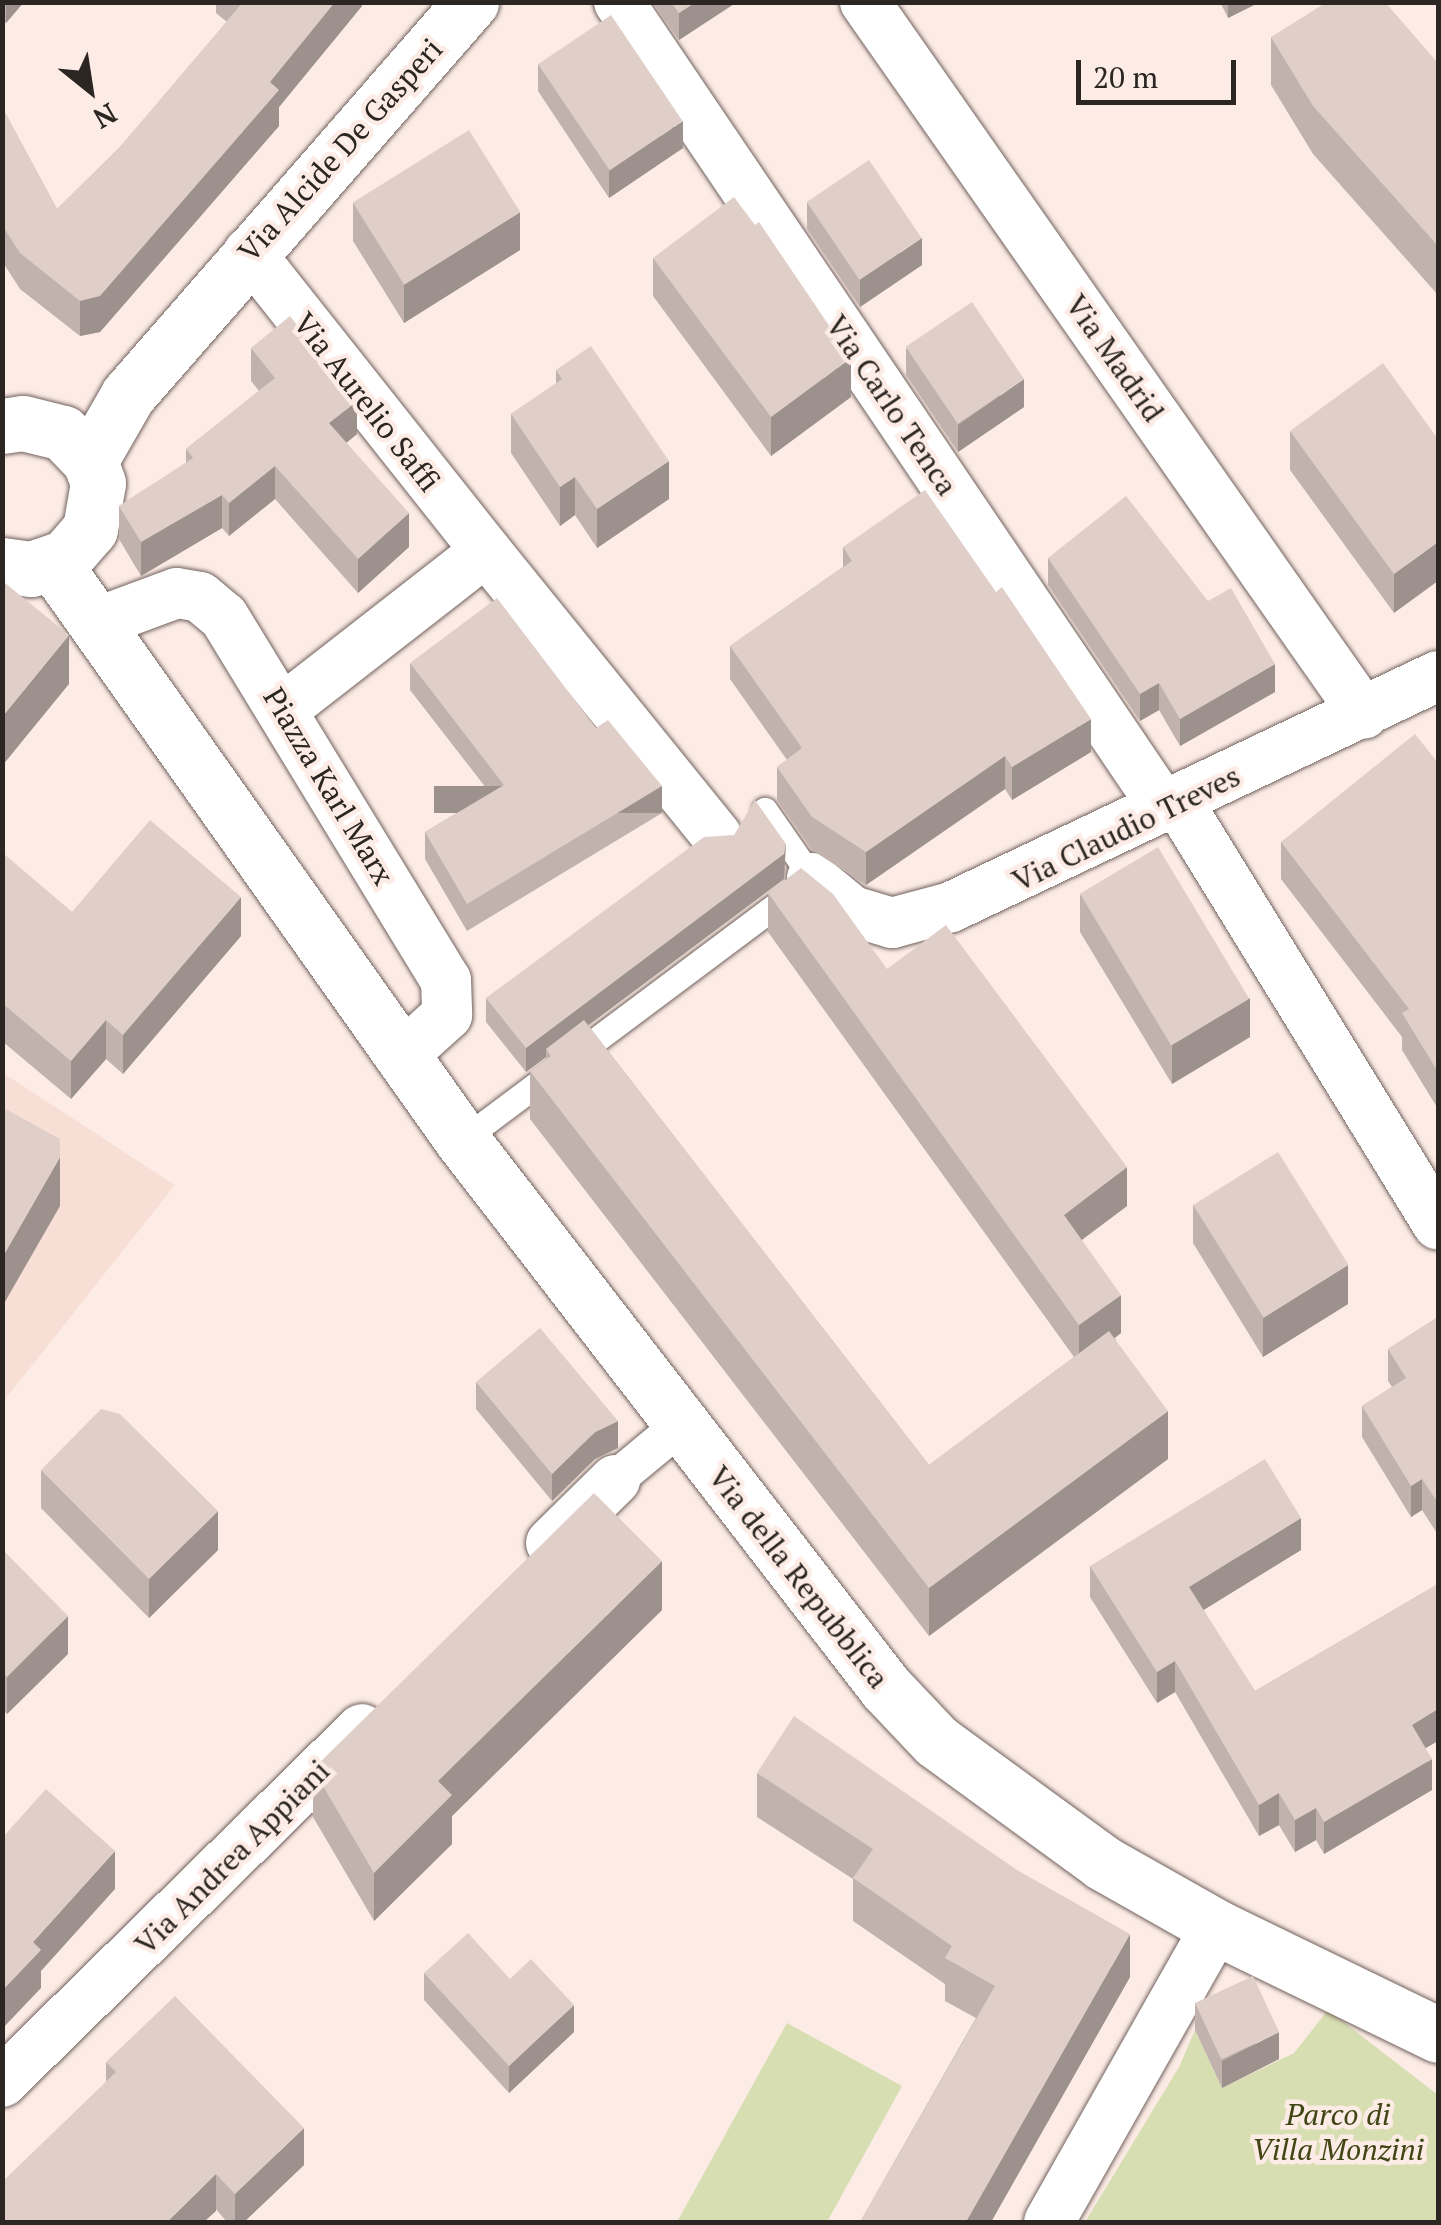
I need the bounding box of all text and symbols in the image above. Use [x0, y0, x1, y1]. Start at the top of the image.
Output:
street label: Via Alcide De Gasperi [230, 31, 450, 269]
north arrow [40, 40, 140, 140]
scale bar [1081, 40, 1241, 102]
text: 20 m [1093, 57, 1158, 97]
text: N [87, 95, 124, 138]
street label: Via Madrid [1058, 287, 1172, 429]
street label: Via Aurelio Saffi [286, 305, 448, 499]
street label: Via Carlo Tenca [818, 308, 966, 502]
street label: Piazza Karl Marx [256, 681, 402, 891]
street label: Via Claudio Treves [1006, 757, 1246, 899]
street label: Via della Repubblica [701, 1459, 897, 1695]
street label: Via Andrea Appiani [127, 1752, 337, 1962]
park label: Parco di Villa Monzini [1252, 2096, 1424, 2166]

